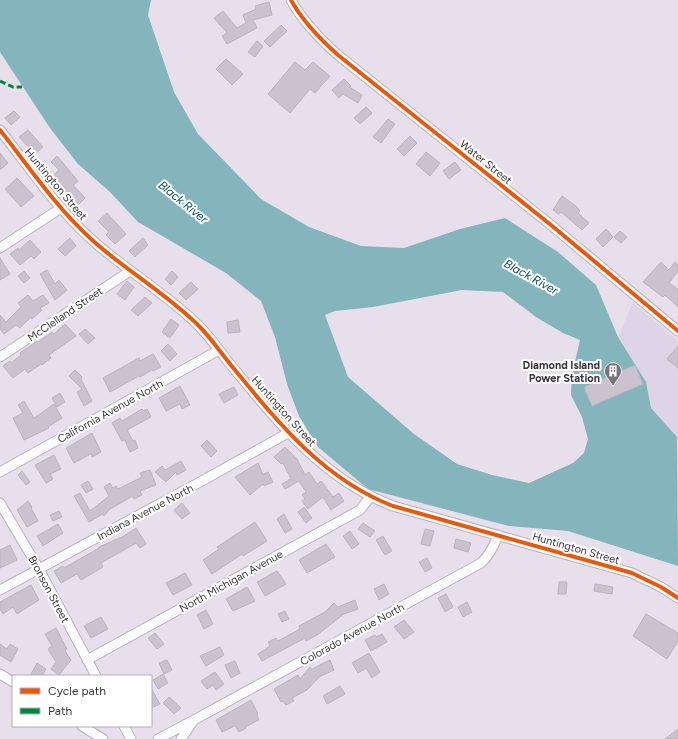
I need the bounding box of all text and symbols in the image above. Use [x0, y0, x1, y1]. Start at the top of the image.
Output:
street label: Water Street [457, 137, 514, 187]
street label: Huntington Street [22, 146, 90, 223]
water label: Black River [156, 178, 211, 227]
water label: Black River [502, 256, 561, 298]
street label: McClelland Street [25, 284, 105, 344]
place label: Diamond Island Power Station [522, 359, 600, 385]
building icon: Diamond Island Power Station [603, 361, 623, 386]
street label: Huntington Street [249, 374, 319, 449]
street label: California Avenue North [55, 377, 165, 446]
street label: Indiana Avenue North [95, 482, 196, 543]
street label: Huntington Street [531, 530, 621, 567]
street label: North Michigan Avenue [177, 548, 285, 615]
street label: Bronson Street [25, 553, 72, 625]
street label: Colorado Avenue North [298, 600, 406, 668]
legend [12, 675, 152, 727]
text: Cycle path [48, 684, 106, 698]
text: Path [48, 704, 72, 718]

